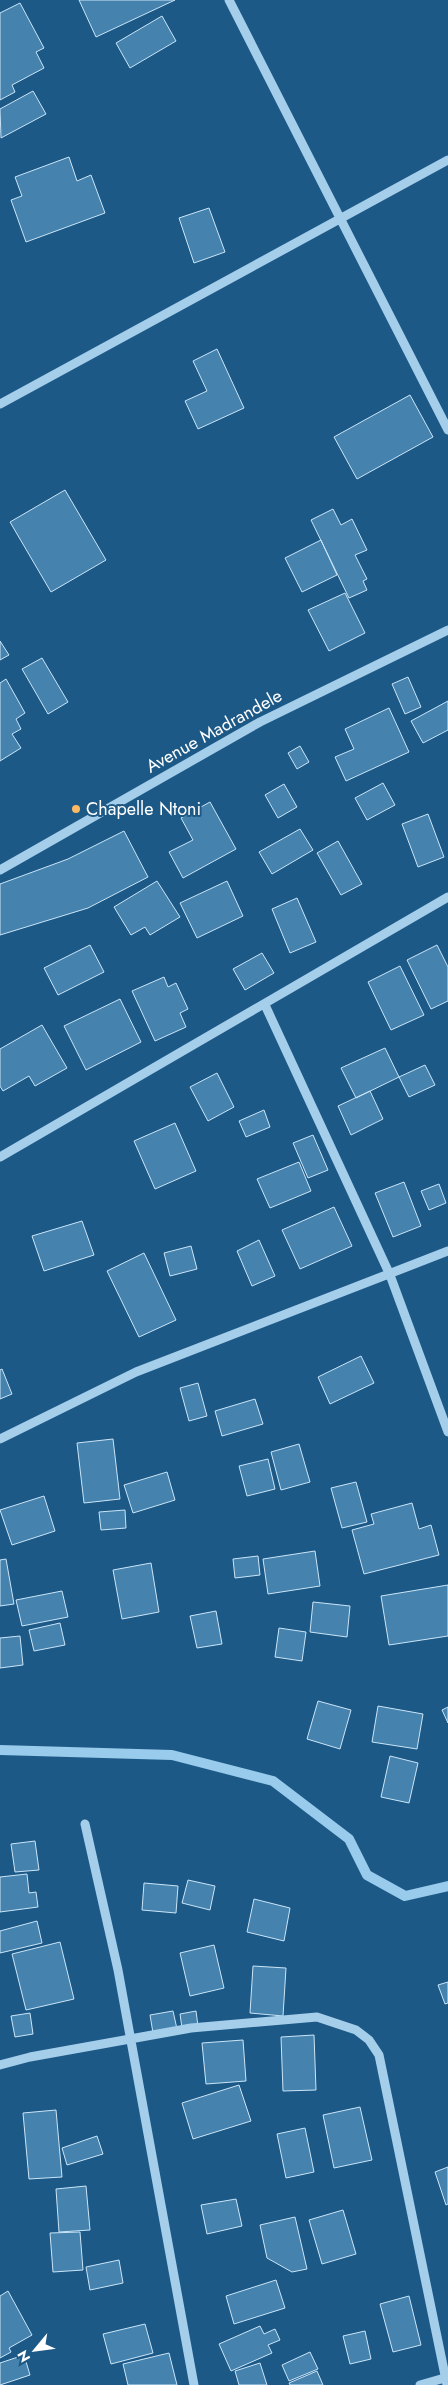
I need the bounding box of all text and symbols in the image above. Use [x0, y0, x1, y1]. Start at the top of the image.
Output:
street label: Avenue Madrandele [141, 683, 287, 779]
place label: Chapelle Ntoni [86, 796, 201, 822]
marker: Chapelle Ntoni [70, 803, 82, 815]
north arrow [10, 2325, 60, 2375]
text: N [12, 2347, 35, 2366]

